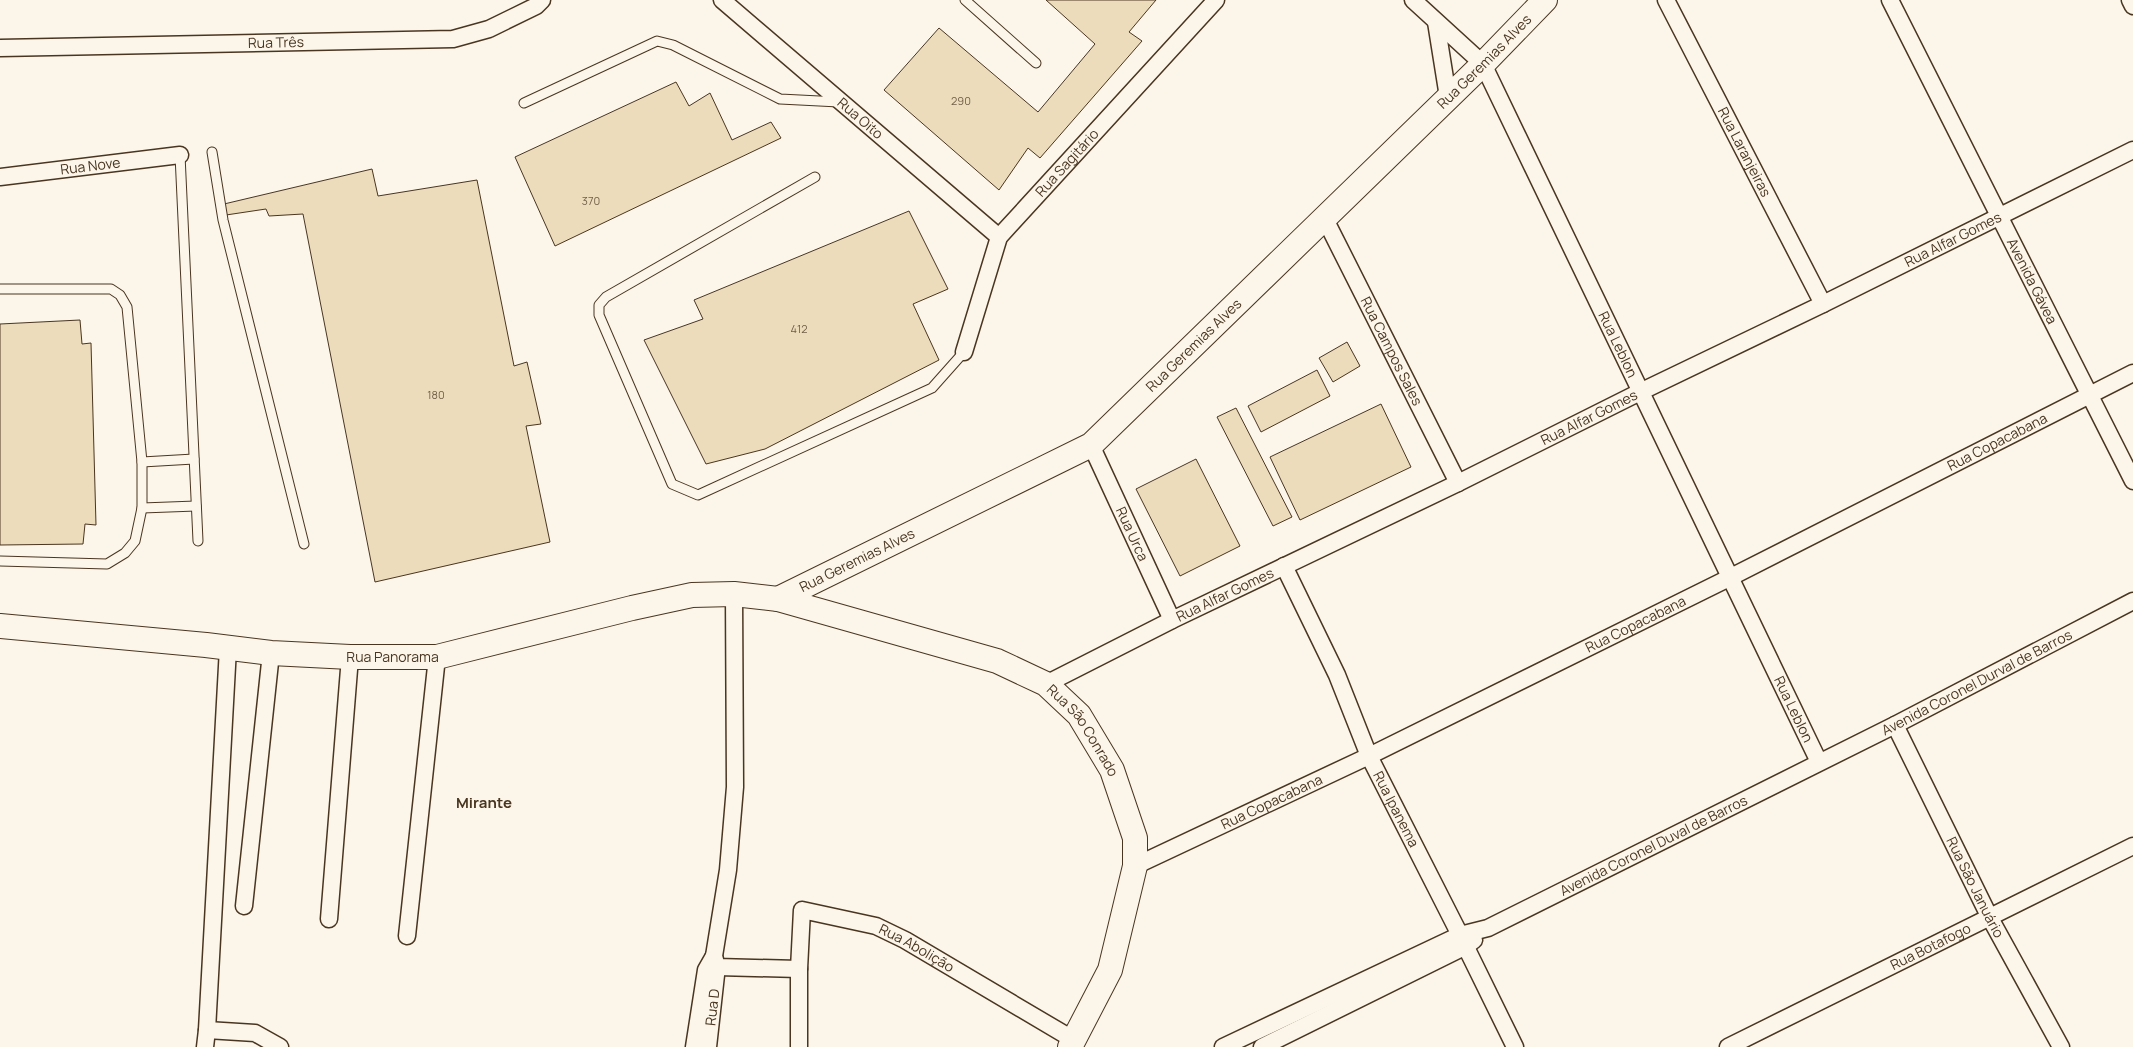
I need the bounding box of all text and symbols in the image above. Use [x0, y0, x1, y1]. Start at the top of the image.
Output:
street label: Rua Geremias Alves [1433, 10, 1535, 113]
street label: Rua Três [248, 32, 304, 52]
street label: Rua Oito [834, 93, 888, 143]
house number: 290 [951, 93, 971, 108]
street label: Rua Laranjeiras [1714, 104, 1776, 200]
street label: Rua Sagitário [1031, 124, 1103, 200]
street label: Rua Nove [59, 152, 121, 179]
house number: 370 [582, 193, 600, 208]
street label: Rua Alfar Gomes [1901, 207, 2004, 271]
street label: Avenida Gávea [2003, 235, 2062, 327]
street label: Rua Campos Sales [1357, 293, 1427, 409]
street label: Rua Geremias Alves [1141, 294, 1245, 396]
street label: Rua Leblon [1594, 308, 1642, 380]
house number: 412 [790, 321, 808, 336]
street label: Rua Alfar Gomes [1537, 385, 1640, 449]
house number: 180 [427, 387, 445, 402]
street label: Rua Copacabana [1944, 408, 2050, 475]
street label: Rua Urca [1112, 503, 1153, 564]
street label: Rua Geremias Alves [796, 523, 918, 596]
street label: Rua Alfar Gomes [1173, 563, 1277, 626]
street label: Rua Copacabana [1582, 591, 1689, 657]
street label: Avenida Coronel Durval de Barros [1878, 624, 2075, 739]
street label: Rua Panorama [346, 647, 439, 666]
street label: Rua Leblon [1770, 673, 1818, 745]
street label: Rua São Conrado [1043, 680, 1123, 779]
street label: Rua Ipanema [1369, 768, 1424, 850]
street label: Rua Copacabana [1218, 769, 1325, 833]
street label: Avenida Coronel Duval de Barros [1556, 790, 1750, 900]
district label: Mirante [456, 792, 512, 813]
street label: Rua São Januário [1942, 833, 2009, 941]
street label: Rua Botafogo [1887, 918, 1974, 974]
street label: Rua Abolição [876, 919, 958, 976]
street label: Rua D [700, 988, 723, 1027]

